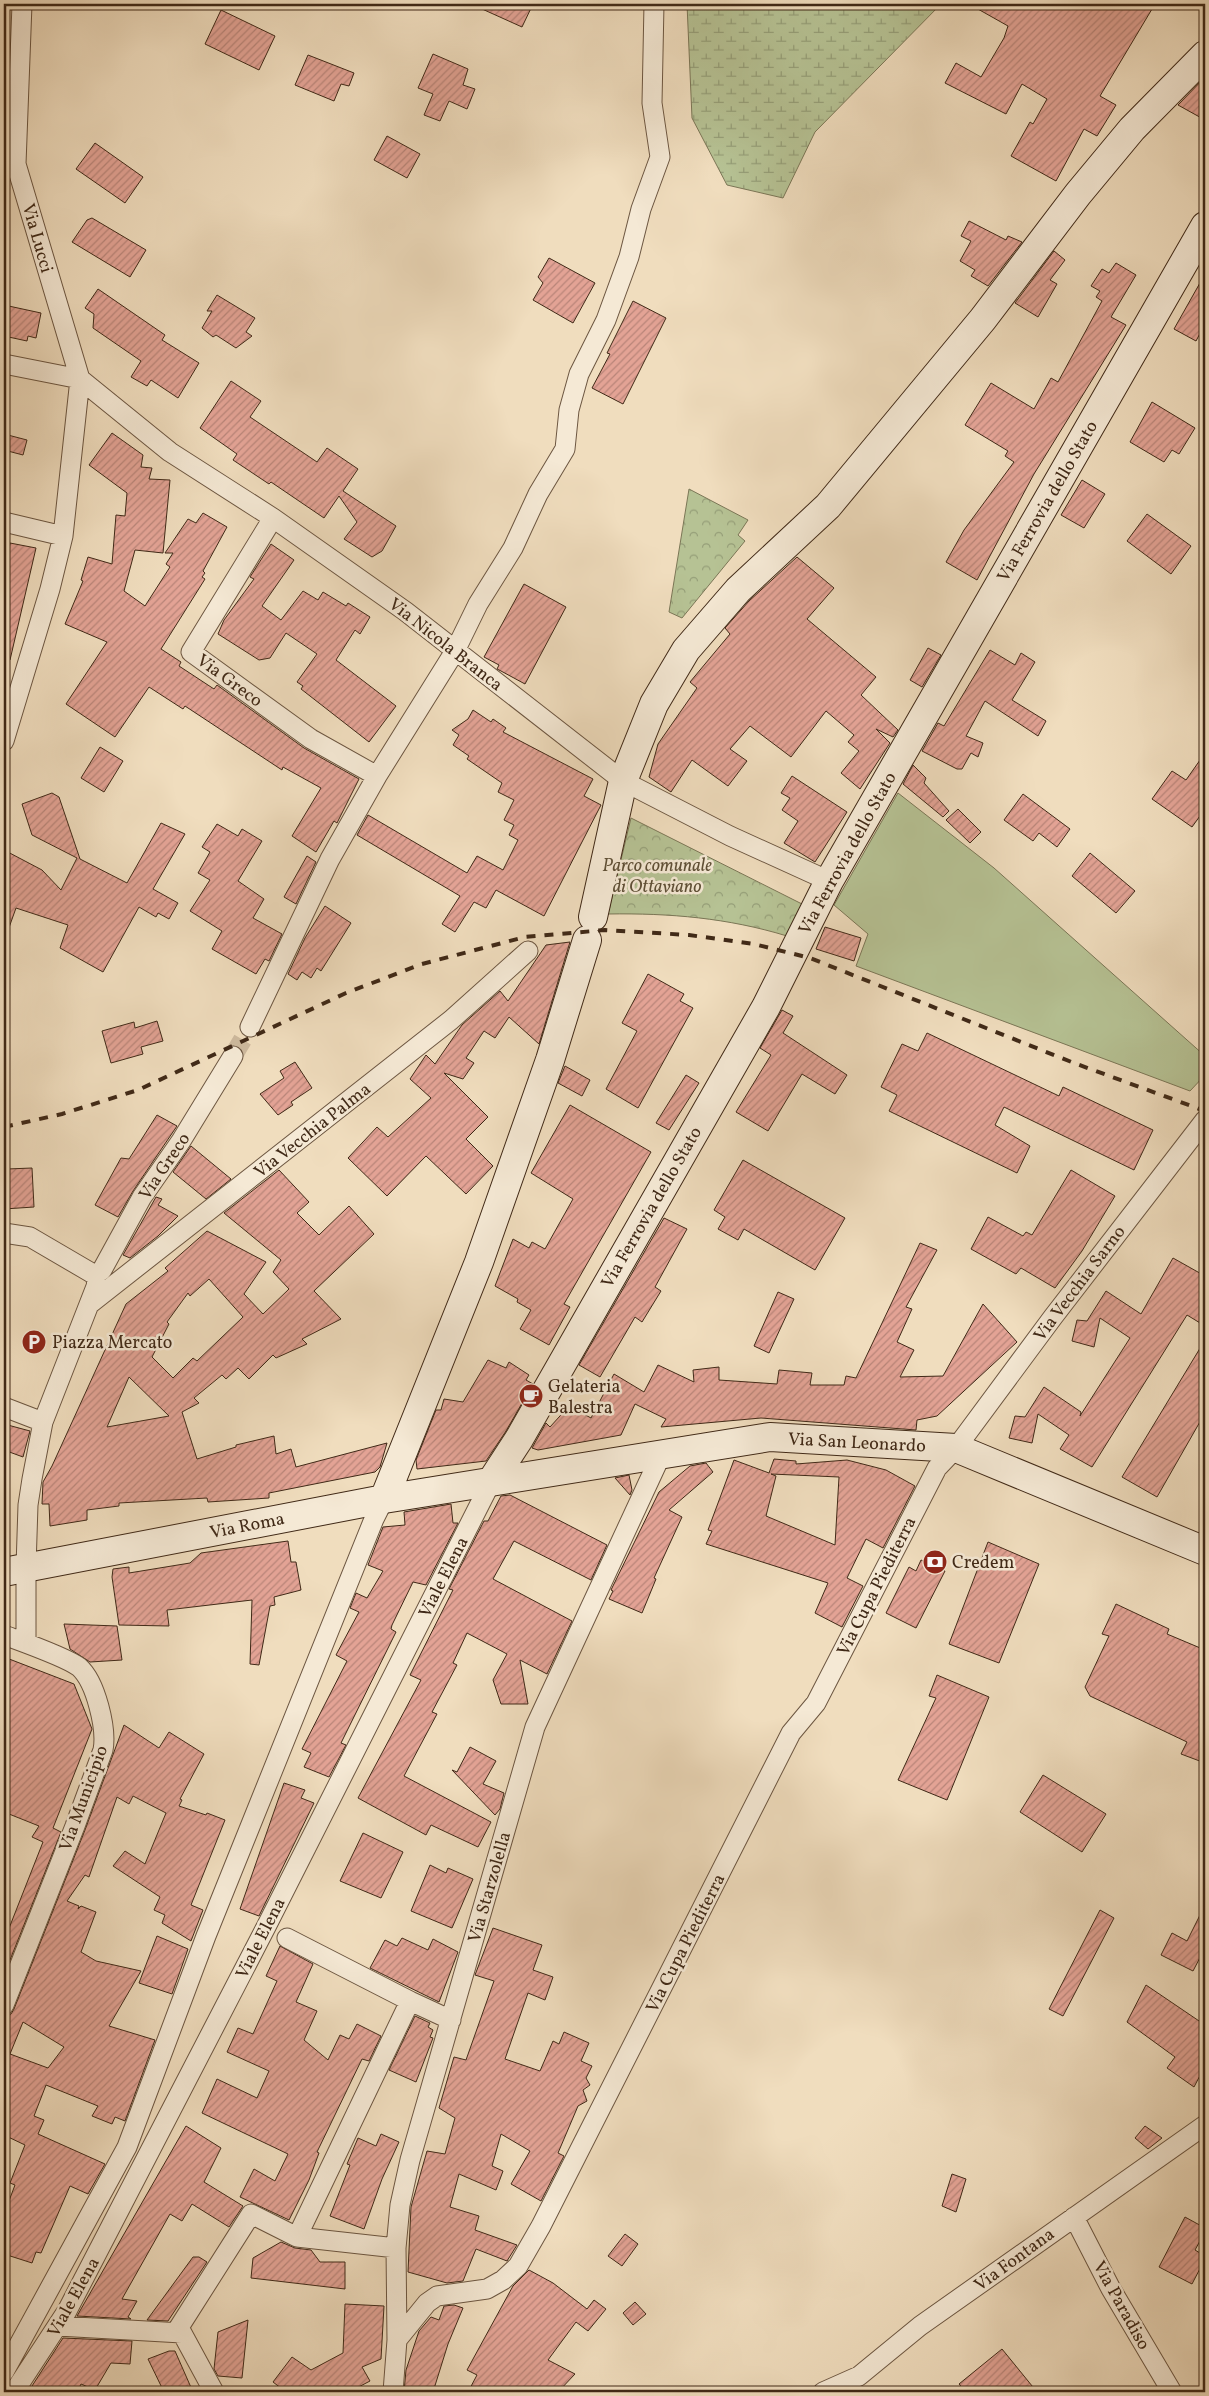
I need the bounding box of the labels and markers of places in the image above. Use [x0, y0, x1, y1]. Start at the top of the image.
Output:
parking icon: Piazza Mercato [21, 1329, 47, 1355]
place label: Piazza Mercato [52, 1331, 172, 1356]
place label: Gelateria Balestra [548, 1375, 620, 1421]
cafe icon: Gelateria Balestra [518, 1383, 544, 1409]
bank icon: Credem [922, 1549, 948, 1575]
place label: Credem [952, 1551, 1015, 1576]

